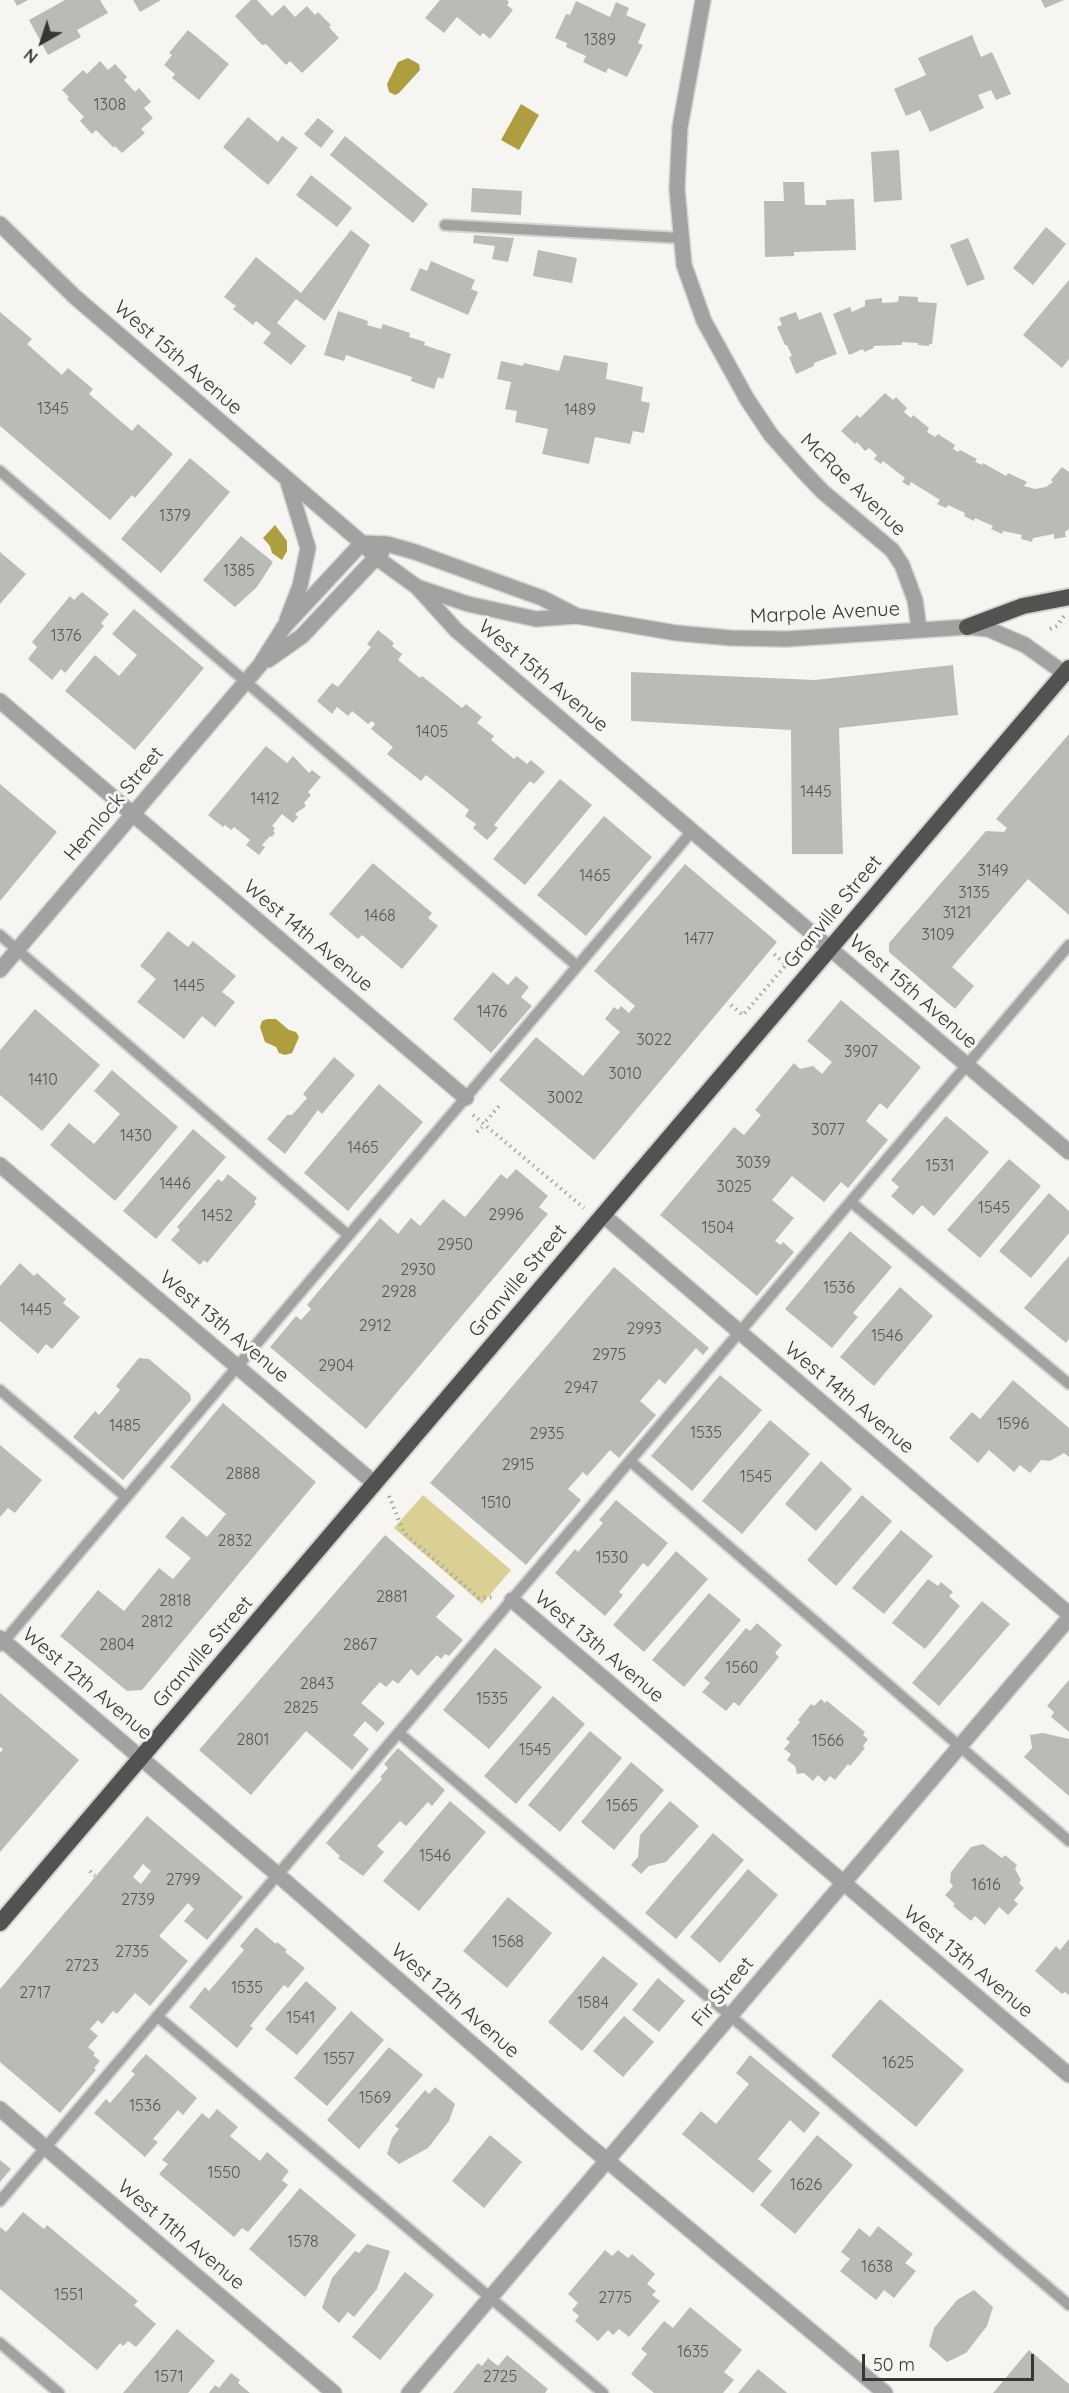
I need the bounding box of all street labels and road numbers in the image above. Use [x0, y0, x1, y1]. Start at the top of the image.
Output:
street label: West 15th Avenue [109, 296, 247, 420]
street label: McRae Avenue [795, 429, 911, 541]
street label: Marpole Avenue [749, 597, 901, 629]
street label: West 15th Avenue [473, 615, 613, 737]
street label: Hemlock Street [59, 742, 169, 866]
street label: Granville Street [779, 851, 887, 973]
street label: West 14th Avenue [238, 875, 378, 997]
street label: West 15th Avenue [844, 930, 982, 1054]
street label: Granville Street [464, 1220, 572, 1342]
street label: West 13th Avenue [154, 1266, 294, 1388]
street label: West 14th Avenue [779, 1337, 919, 1459]
street label: West 13th Avenue [529, 1586, 669, 1708]
street label: Granville Street [148, 1591, 258, 1713]
street label: West 12th Avenue [17, 1623, 157, 1745]
street label: West 13th Avenue [898, 1901, 1038, 2023]
street label: West 12th Avenue [386, 1939, 524, 2063]
street label: Fir Street [687, 1952, 759, 2032]
street label: West 11th Avenue [112, 2175, 250, 2295]

